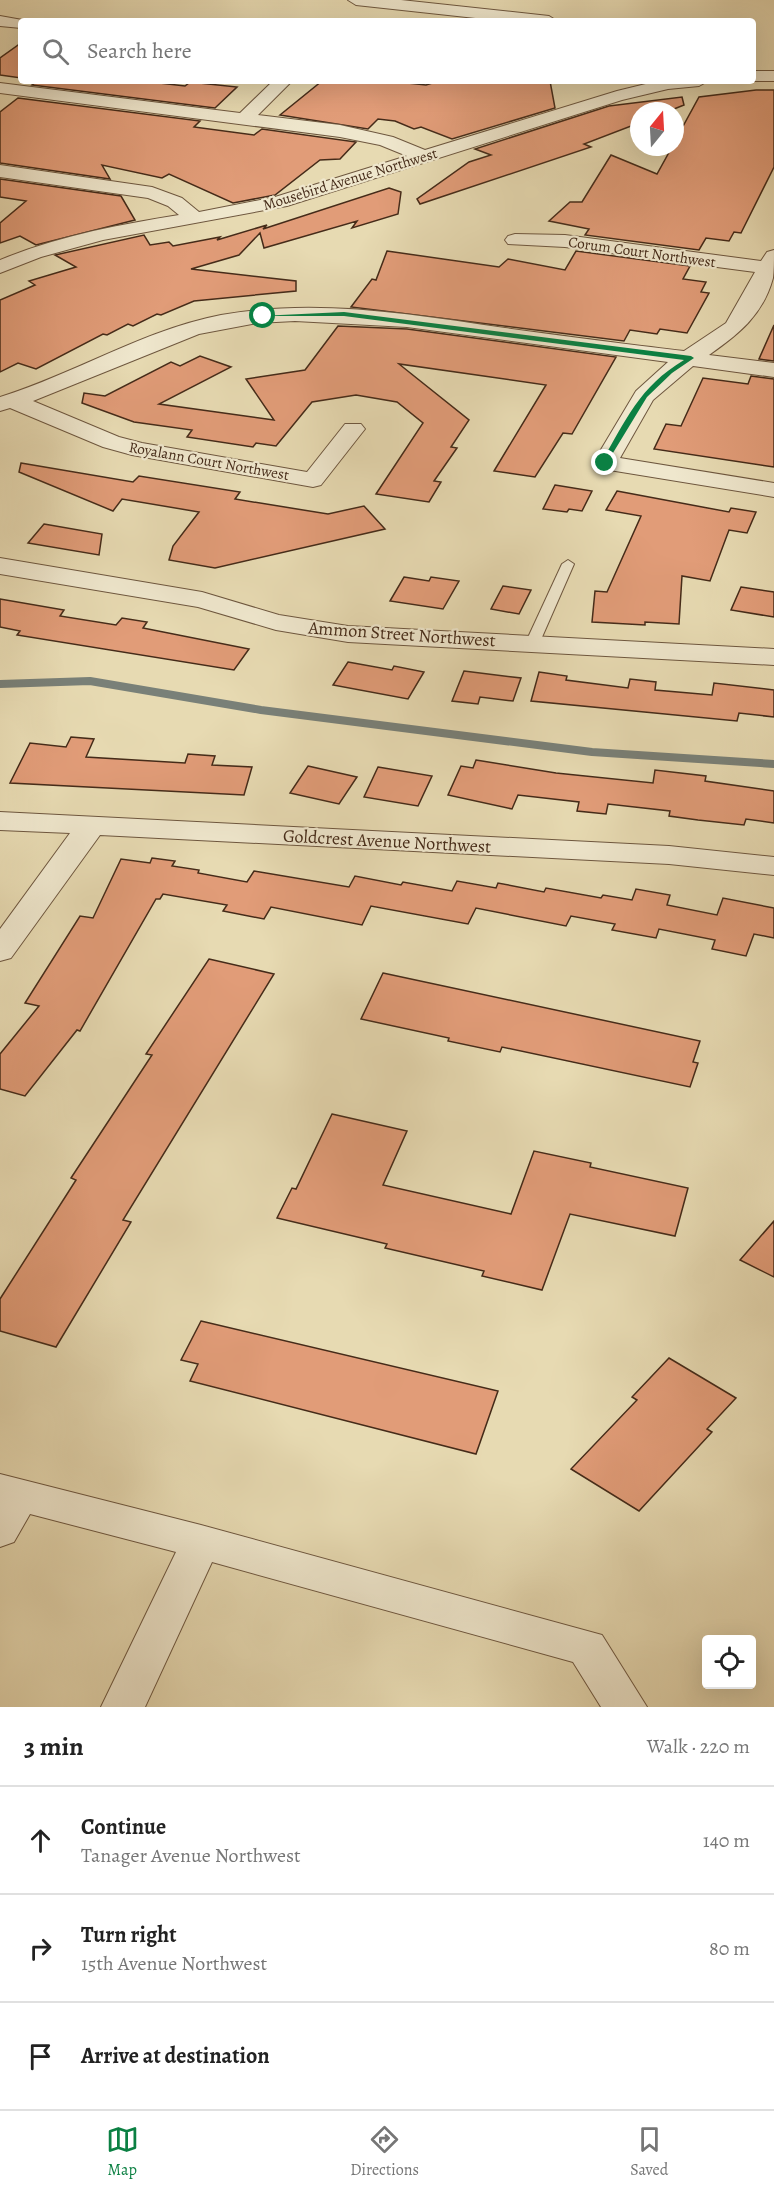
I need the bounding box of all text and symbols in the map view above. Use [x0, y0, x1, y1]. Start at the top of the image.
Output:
search box [18, 18, 756, 84]
icon: search [39, 35, 72, 68]
text: Search here [87, 36, 192, 66]
north arrow [630, 102, 684, 156]
street label: Mousebird Avenue Northwest [260, 143, 440, 215]
street label: Corum Court Northwest [567, 232, 717, 272]
route start [249, 302, 275, 328]
street label: Royalann Court Northwest [127, 437, 291, 485]
route end [591, 449, 617, 475]
street label: Ammon Street Northwest [307, 615, 496, 653]
street label: Goldcrest Avenue Northwest [282, 824, 492, 858]
map controls [702, 1635, 756, 1689]
button: locate [702, 1635, 756, 1689]
text: 3 min [24, 1729, 84, 1764]
text: Walk · 220 m [647, 1733, 750, 1760]
text: Continue [81, 1812, 166, 1842]
icon: ahead [24, 1824, 57, 1857]
text: 140 m [703, 1827, 750, 1854]
text: Tanager Avenue Northwest [81, 1842, 301, 1869]
text: Turn right [81, 1920, 177, 1950]
icon: right [24, 1932, 57, 1965]
text: 80 m [709, 1935, 750, 1962]
text: 15th Avenue Northwest [81, 1950, 267, 1977]
icon: arrive [24, 2040, 57, 2073]
text: Arrive at destination [81, 2041, 270, 2071]
tab: Map [106, 2123, 139, 2181]
tab: Directions [350, 2123, 419, 2181]
tab: Saved [630, 2123, 668, 2181]

